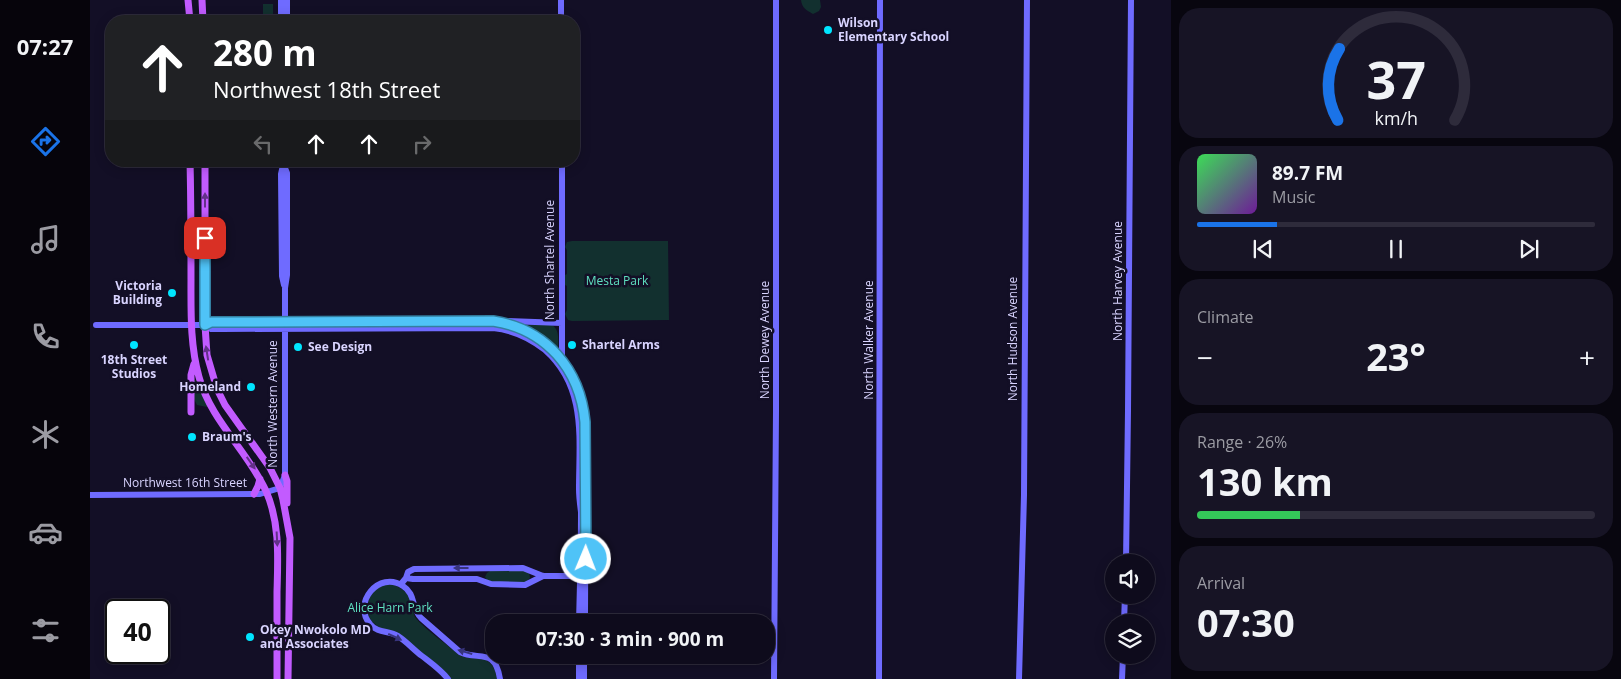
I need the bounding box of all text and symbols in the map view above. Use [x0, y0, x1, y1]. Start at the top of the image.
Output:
place label: Wilson Elementary School [838, 14, 949, 45]
marker: Wilson Elementary School [822, 24, 834, 36]
text: 280 m [213, 29, 317, 76]
text: 07:27 [17, 31, 73, 61]
icon: ahead [130, 35, 195, 100]
text: 37 [1366, 43, 1426, 114]
text: Northwest 18th Street [213, 74, 440, 104]
text: km/h [1374, 106, 1418, 130]
icon: directions [28, 124, 63, 159]
icon: left [249, 130, 277, 158]
icon: ahead [302, 130, 330, 158]
icon: ahead [355, 130, 383, 158]
icon: right [408, 130, 436, 158]
text: 89.7 FM [1272, 160, 1343, 186]
text: Music [1272, 186, 1316, 208]
one-way arrow [201, 191, 209, 207]
street label: North Shartel Avenue [541, 200, 558, 320]
pin [184, 217, 226, 259]
street label: North Harvey Avenue [1109, 221, 1126, 341]
icon: music [28, 222, 63, 257]
icon: arrive [191, 224, 219, 252]
icon: previous [1249, 235, 1277, 263]
icon: pause [1382, 235, 1410, 263]
icon: next [1515, 235, 1543, 263]
park label: Mesta Park [586, 272, 649, 289]
street label: North Hudson Avenue [1004, 276, 1021, 401]
place label: Victoria Building [113, 277, 162, 308]
street label: North Walker Avenue [860, 280, 877, 400]
street label: North Dewey Avenue [756, 281, 773, 399]
marker: Victoria Building [166, 287, 178, 299]
text: Climate [1197, 306, 1254, 328]
icon: phone [28, 319, 63, 354]
text: 23° [1366, 330, 1426, 382]
place label: Shartel Arms [582, 336, 660, 353]
place label: See Design [308, 338, 372, 355]
text: − [1197, 338, 1213, 376]
text: + [1579, 338, 1595, 376]
marker: 18th Street Studios [128, 339, 140, 351]
marker: Shartel Arms [566, 339, 578, 351]
street label: North Western Avenue [264, 340, 281, 468]
marker: See Design [292, 341, 304, 353]
one-way arrow [203, 345, 211, 361]
place label: 18th Street Studios [101, 351, 167, 382]
place label: Homeland [179, 378, 241, 395]
marker: Homeland [245, 381, 257, 393]
icon: climate [28, 417, 63, 452]
place label: Braum's [202, 428, 252, 445]
marker: Braum's [186, 431, 198, 443]
text: Range · 26% [1197, 431, 1287, 453]
text: 130 km [1197, 455, 1333, 507]
one-way arrow [246, 457, 256, 470]
street label: Northwest 16th Street [123, 474, 247, 491]
icon: car [28, 515, 63, 550]
one-way arrow [274, 532, 282, 548]
position arrow [559, 532, 611, 584]
map controls [1105, 554, 1155, 664]
button: sound [1105, 554, 1155, 604]
one-way arrow [453, 564, 469, 572]
text: Arrival [1197, 572, 1245, 594]
text: 07:30 [1197, 596, 1295, 648]
speed limit sign: 40 [105, 599, 170, 664]
park label: Alice Harn Park [347, 599, 433, 616]
icon: filters [28, 613, 63, 648]
button: layers [1105, 614, 1155, 664]
place label: Okey Nwokolo MD and Associates [260, 621, 371, 652]
text: 07:30 · 3 min · 900 m [536, 626, 724, 652]
marker: Okey Nwokolo MD and Associates [244, 631, 256, 643]
one-way arrow [388, 632, 403, 641]
one-way arrow [458, 648, 473, 656]

